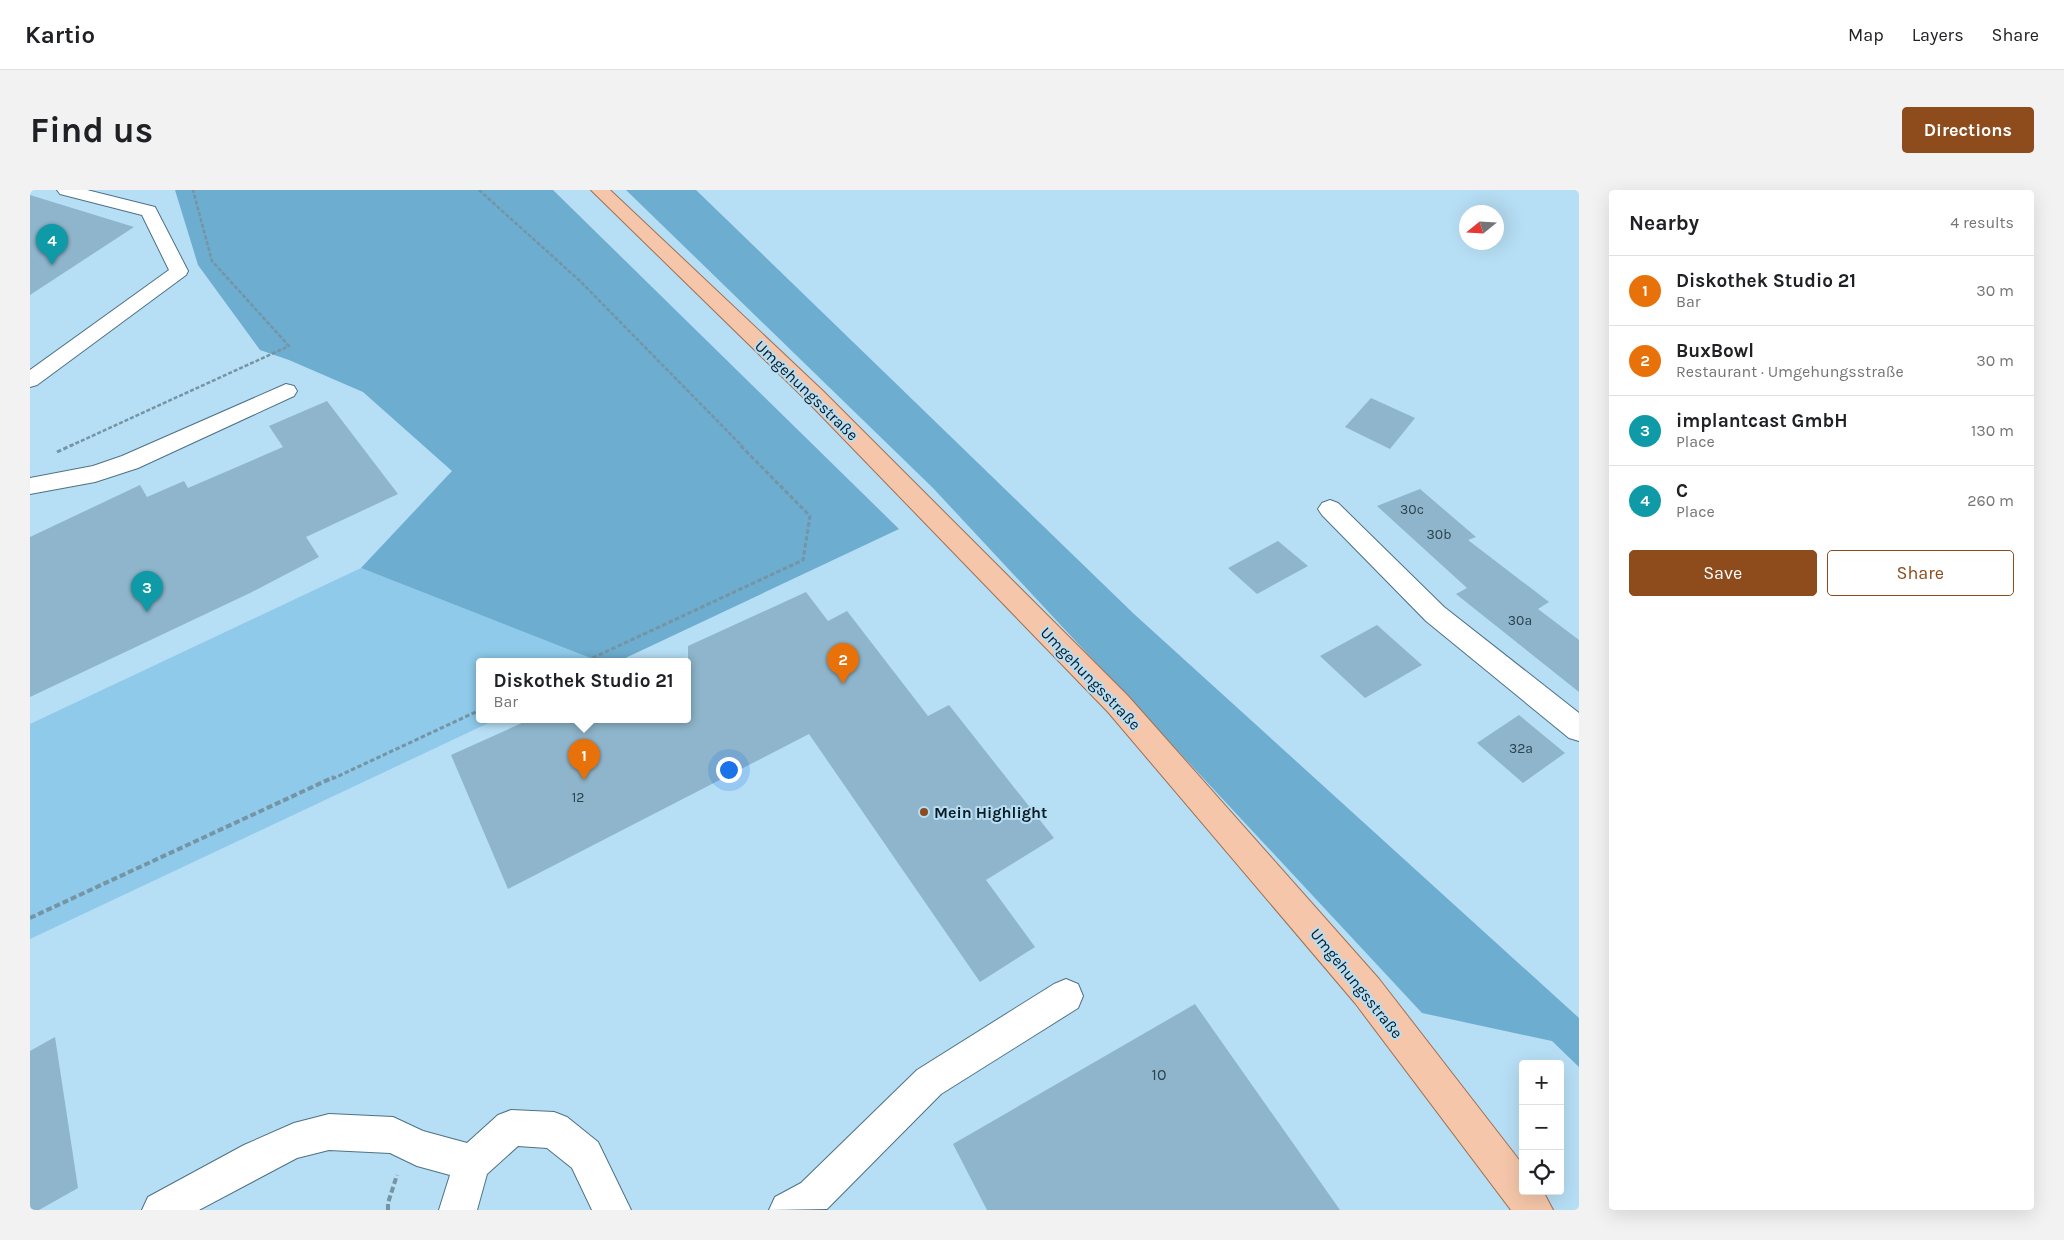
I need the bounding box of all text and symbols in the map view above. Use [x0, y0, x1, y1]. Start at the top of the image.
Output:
text: Kartio [25, 21, 95, 49]
text: Map [1848, 24, 1884, 46]
text: Layers [1912, 24, 1964, 46]
text: Share [1992, 24, 2039, 46]
button: Directions [1902, 107, 2034, 153]
text: Find us [30, 110, 153, 151]
north arrow [1459, 205, 1504, 250]
text: Nearby [1629, 211, 1699, 235]
text: 4 results [1950, 213, 2014, 232]
pin: 4 [36, 224, 68, 265]
text: Diskothek Studio 21 [1676, 270, 1856, 292]
text: 1 [1642, 281, 1648, 300]
text: 30 m [1976, 281, 2014, 300]
text: Bar [1676, 292, 1701, 311]
street label: Umgehungsstraße [751, 336, 862, 444]
text: BuxBowl [1676, 340, 1754, 362]
text: 2 [1640, 351, 1650, 370]
text: 30 m [1976, 351, 2014, 370]
text: Restaurant · Umgehungsstraße [1676, 362, 1904, 381]
text: implantcast GmbH [1676, 410, 1848, 432]
text: 3 [1640, 421, 1650, 440]
text: 130 m [1971, 421, 2014, 440]
text: Place [1676, 432, 1715, 451]
text: C [1676, 480, 1688, 502]
text: 4 [1640, 491, 1650, 510]
text: 260 m [1967, 491, 2014, 510]
house number: 30c [1400, 501, 1424, 518]
text: Place [1676, 502, 1715, 521]
house number: 30b [1427, 526, 1451, 543]
button: Save [1629, 550, 1817, 596]
button: Share [1827, 550, 2014, 596]
pin: 3 [131, 571, 163, 612]
house number: 30a [1508, 612, 1532, 629]
street label: Umgehungsstraße [1037, 623, 1145, 734]
pin: 2 [827, 643, 859, 684]
popup [476, 658, 691, 723]
text: Diskothek Studio 21 [494, 670, 674, 692]
text: Bar [494, 692, 518, 711]
pin: 1 [568, 739, 600, 780]
house number: 32a [1509, 740, 1533, 757]
your location [716, 757, 742, 783]
house number: 12 [572, 789, 584, 806]
place label: Mein Highlight [934, 803, 1047, 822]
marker: Mein Highlight [918, 806, 930, 818]
street label: Umgehungsstraße [1306, 924, 1407, 1042]
map controls [1519, 1060, 1564, 1195]
button: + [1519, 1060, 1564, 1105]
house number: 10 [1152, 1065, 1166, 1084]
button: − [1519, 1105, 1564, 1150]
button: locate [1519, 1150, 1564, 1195]

